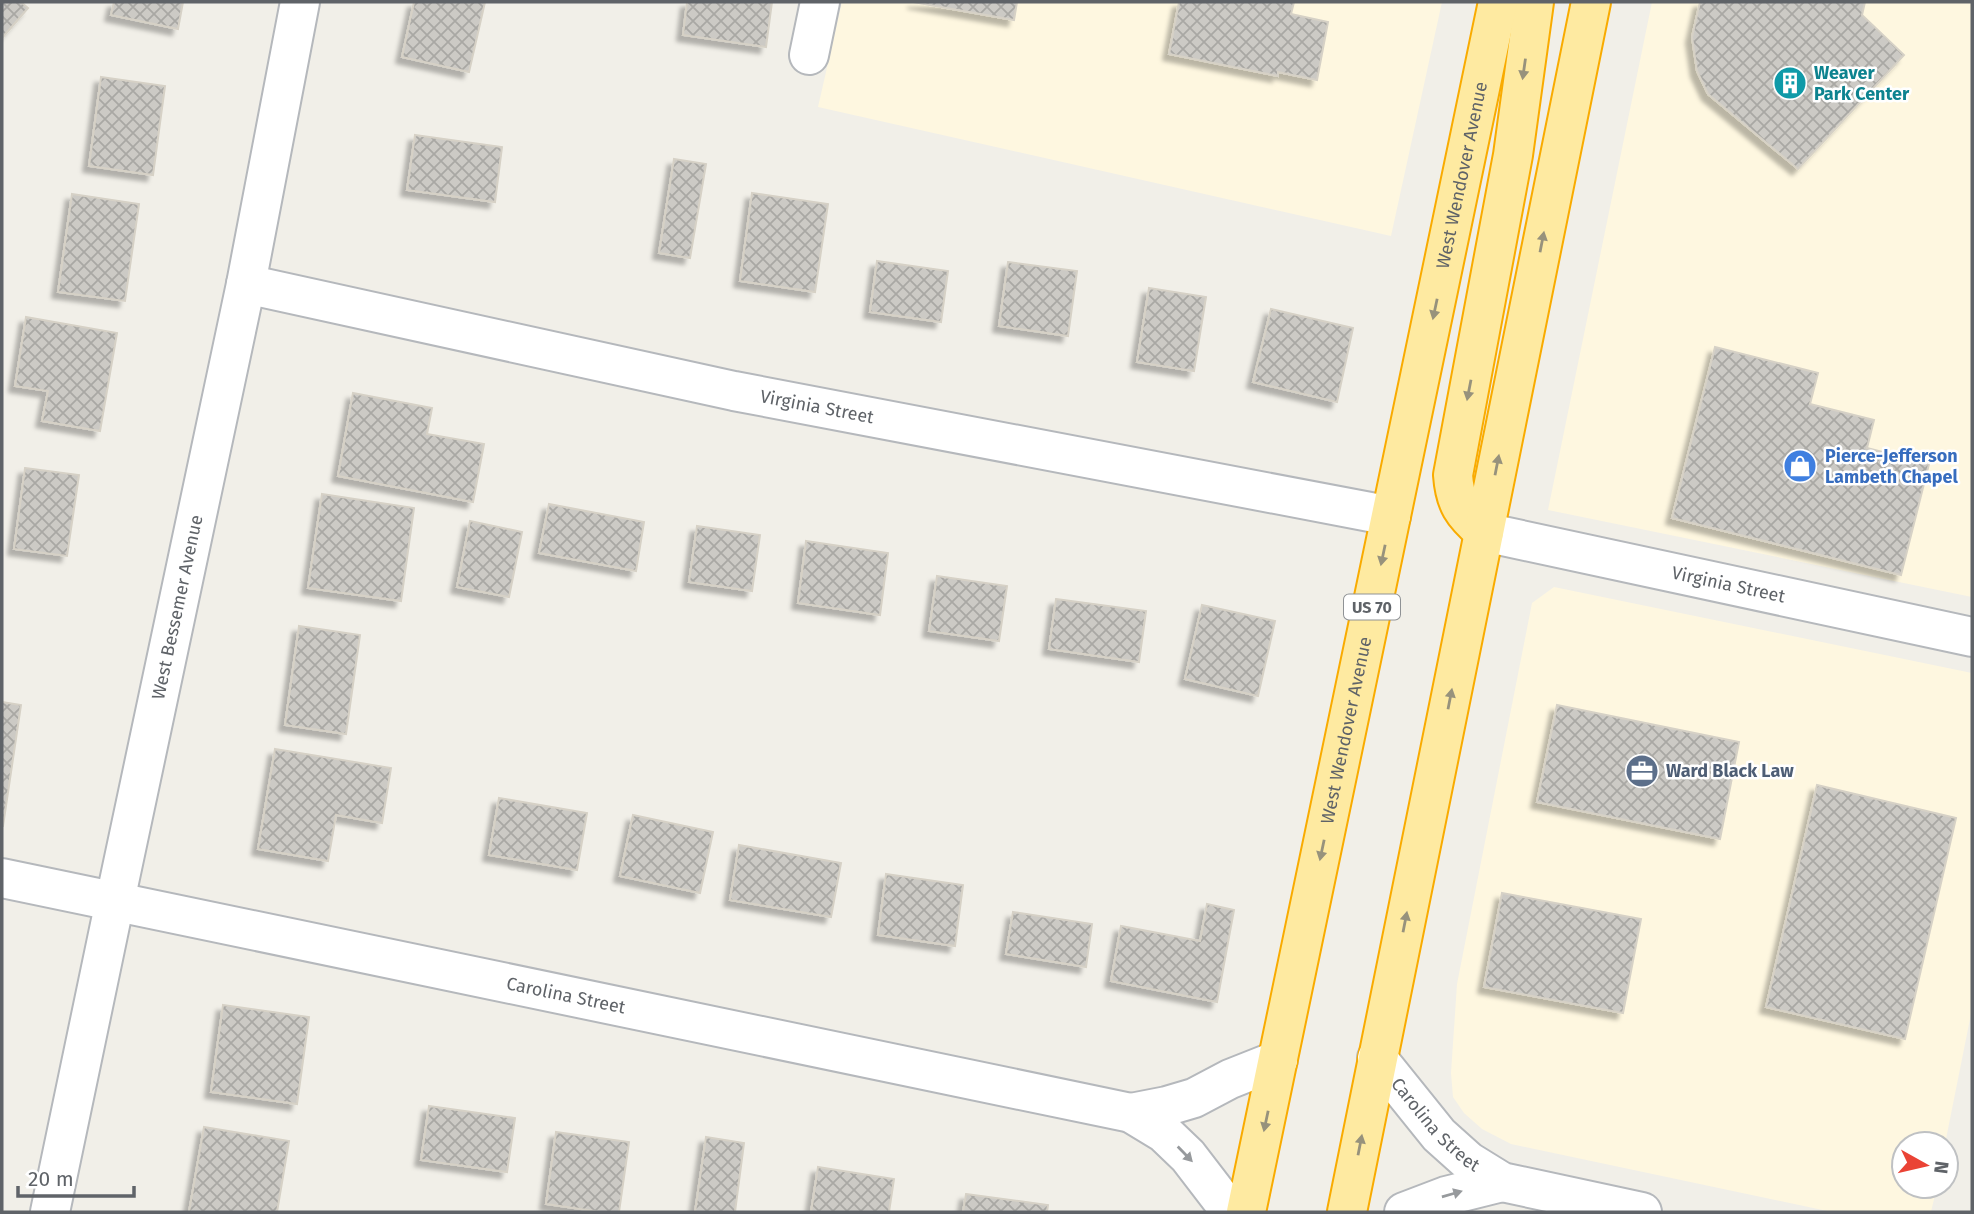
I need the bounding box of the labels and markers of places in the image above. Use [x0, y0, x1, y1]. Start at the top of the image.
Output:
place label: Weaver Park Center [1814, 62, 1910, 105]
building icon: Weaver Park Center [1771, 64, 1809, 102]
place label: Pierce-Jefferson Lambeth Chapel [1825, 445, 1959, 488]
shop icon: Pierce-Jefferson Lambeth Chapel [1781, 447, 1819, 485]
office icon: Ward Black Law [1623, 752, 1661, 790]
place label: Ward Black Law [1666, 760, 1794, 782]

